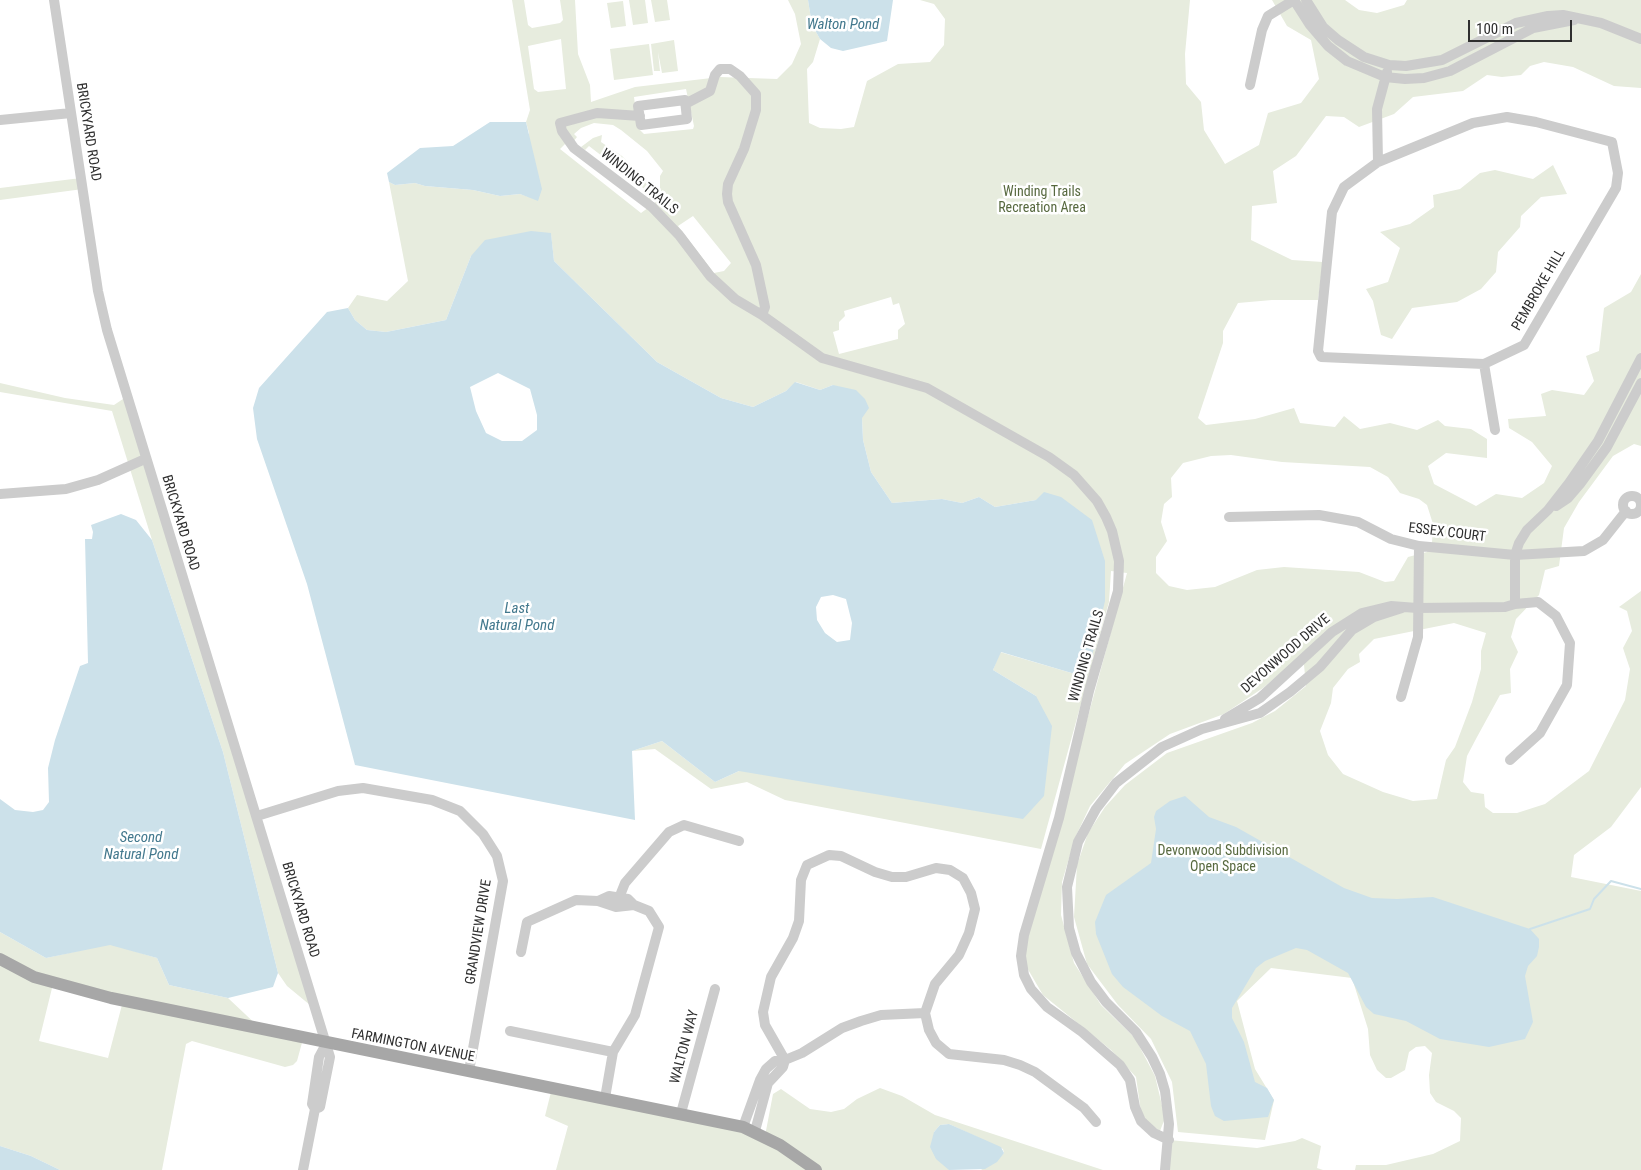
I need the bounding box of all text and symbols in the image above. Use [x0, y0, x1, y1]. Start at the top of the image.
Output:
scale bar [1471, 10, 1575, 42]
water label: Walton Pond [807, 16, 879, 34]
text: 100 m [1476, 20, 1513, 38]
street label: BRICKYARD ROAD [72, 82, 104, 182]
street label: WINDING TRAILS [597, 146, 681, 218]
park label: Winding Trails Recreation Area [998, 184, 1086, 216]
street label: PEMBROKE HILL [1509, 246, 1569, 334]
street label: BRICKYARD ROAD [157, 473, 203, 573]
street label: ESSEX COURT [1407, 520, 1487, 546]
water label: Last Natural Pond [480, 600, 554, 635]
street label: WINDING TRAILS [1066, 608, 1108, 704]
street label: DEVONWOOD DRIVE [1238, 611, 1334, 697]
water label: Second Natural Pond [104, 829, 178, 864]
park label: Devonwood Subdivision Open Space [1157, 843, 1289, 876]
street label: BRICKYARD ROAD [277, 860, 323, 960]
street label: GRANDVIEW DRIVE [462, 878, 496, 986]
street label: WALTON WAY [667, 1008, 703, 1086]
street label: FARMINGTON AVENUE [350, 1026, 476, 1066]

